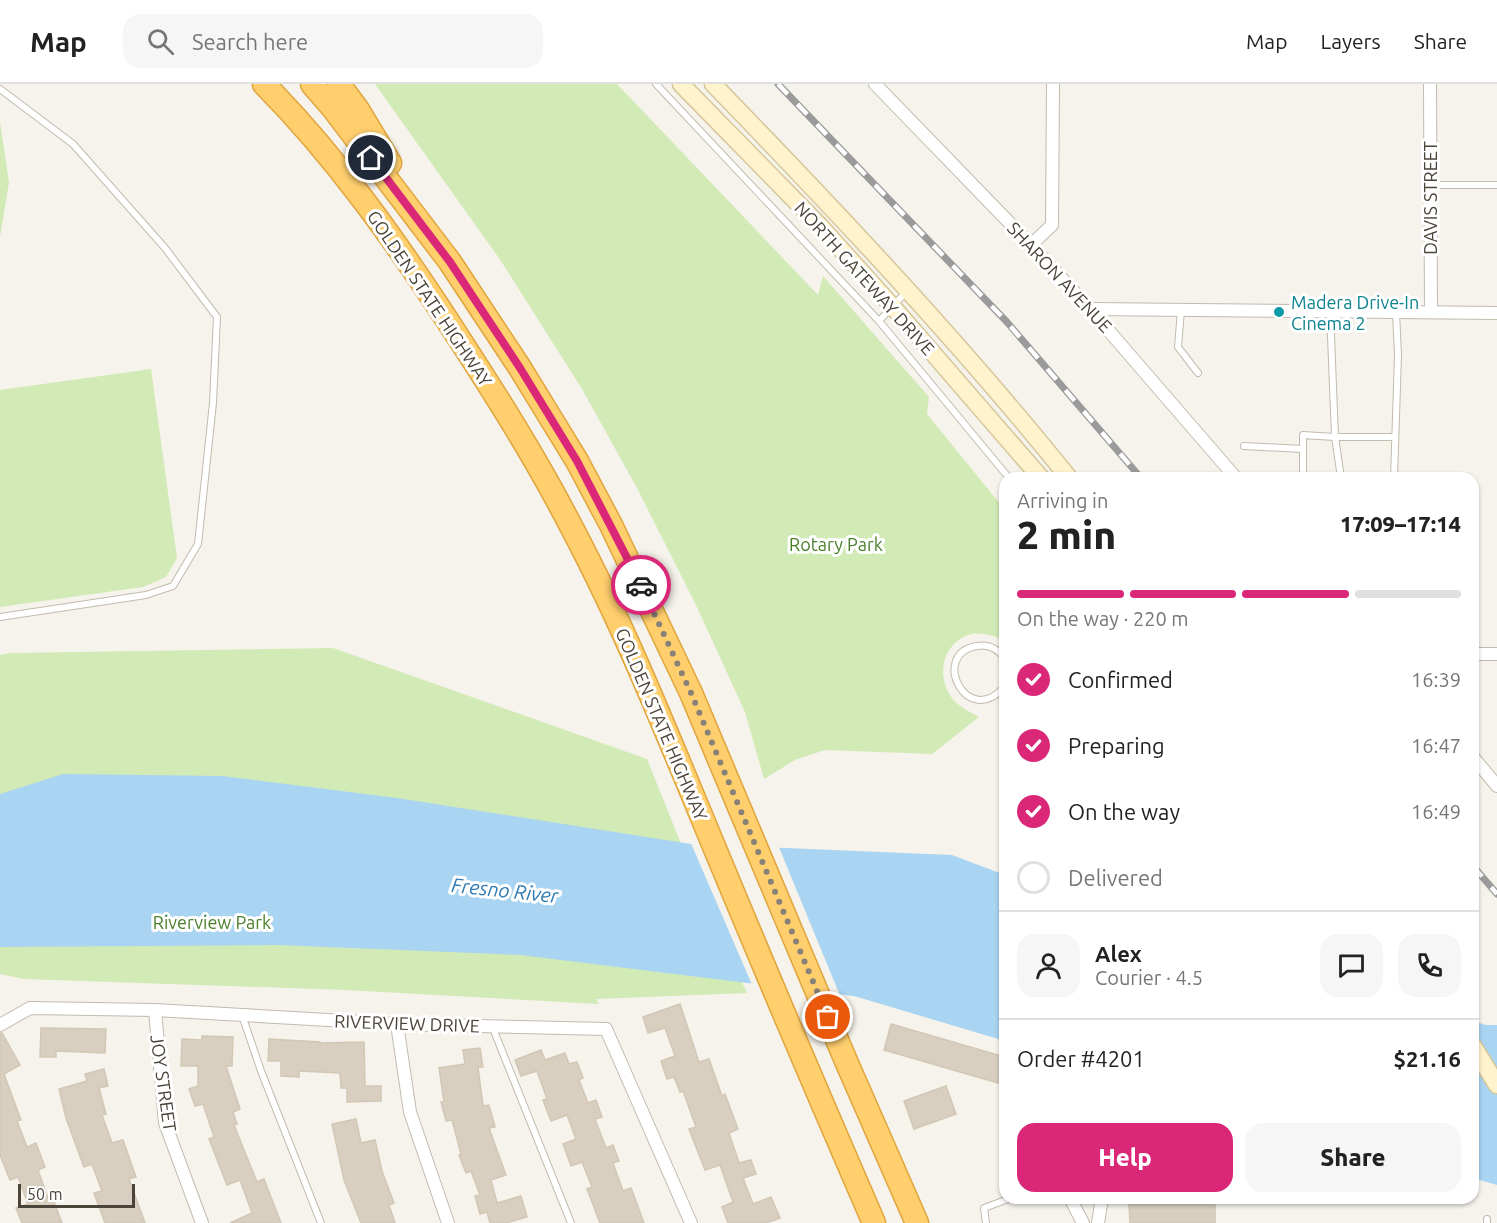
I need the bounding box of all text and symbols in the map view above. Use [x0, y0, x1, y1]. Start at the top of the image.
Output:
search box [123, 14, 543, 68]
icon: search [144, 25, 177, 58]
text: Map [30, 26, 87, 57]
text: Search here [192, 29, 308, 54]
text: Map [1246, 29, 1287, 53]
text: Layers [1320, 29, 1381, 53]
text: Share [1414, 29, 1467, 53]
pin [345, 132, 396, 183]
icon: home [354, 141, 387, 174]
street label: DAVIS STREET [1420, 141, 1440, 255]
street label: NORTH GATEWAY DRIVE [791, 197, 939, 359]
street label: GOLDEN STATE HIGHWAY [364, 207, 497, 390]
street label: SHARON AVENUE [1004, 218, 1116, 336]
place label: Madera Drive-In Cinema 2 [1291, 292, 1419, 333]
marker: Madera Drive-In Cinema 2 [1272, 305, 1286, 319]
text: Arriving in [1017, 489, 1108, 512]
text: 17:09–17:14 [1340, 511, 1461, 536]
text: 2 min [1017, 513, 1116, 556]
park label: Rotary Park [789, 534, 883, 554]
courier [611, 555, 671, 615]
icon: car [625, 569, 658, 602]
text: On the way · 220 m [1017, 607, 1189, 630]
street label: GOLDEN STATE HIGHWAY [612, 625, 712, 824]
icon: check [1017, 663, 1050, 696]
text: Confirmed [1068, 667, 1173, 692]
text: 16:39 [1411, 668, 1461, 691]
icon: check [1017, 729, 1050, 762]
text: Preparing [1068, 733, 1165, 758]
text: 16:47 [1411, 734, 1461, 757]
icon: check [1017, 795, 1050, 828]
text: On the way [1068, 799, 1180, 824]
text: 16:49 [1411, 800, 1461, 823]
text: Delivered [1068, 865, 1163, 890]
water label: Fresno River [450, 873, 561, 907]
park label: Riverview Park [153, 912, 271, 932]
button: person [1017, 934, 1080, 997]
button: chat [1320, 934, 1383, 997]
button: phone [1398, 934, 1461, 997]
text: Alex [1095, 941, 1142, 966]
text: Courier · 4.5 [1095, 966, 1203, 989]
pin [802, 991, 853, 1042]
icon: bag [811, 1000, 844, 1033]
street label: RIVERVIEW DRIVE [334, 1010, 480, 1036]
street label: JOY STREET [147, 1033, 181, 1133]
text: Order #4201 [1017, 1046, 1145, 1071]
text: $21.16 [1394, 1046, 1461, 1071]
button: Help [1017, 1123, 1233, 1192]
button: Share [1245, 1123, 1461, 1192]
scale bar [18, 1181, 135, 1208]
text: 50 m [27, 1185, 63, 1203]

